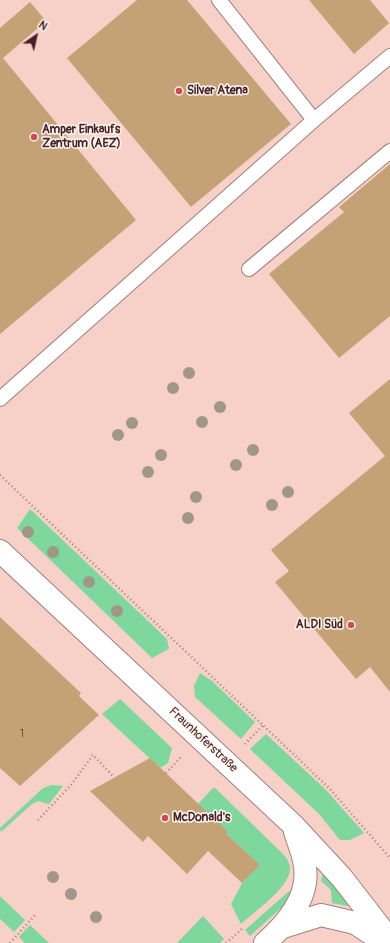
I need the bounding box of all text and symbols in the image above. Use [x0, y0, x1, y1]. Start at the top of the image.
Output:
north arrow [16, 16, 56, 56]
text: N [36, 18, 50, 33]
place label: Silver Atena [187, 84, 248, 98]
marker: Silver Atena [174, 86, 184, 96]
place label: Amper Einkaufs Zentrum (AEZ) [42, 123, 121, 151]
marker: Amper Einkaufs Zentrum (AEZ) [29, 132, 39, 142]
place label: ALDI Süd [296, 618, 343, 632]
marker: ALDI Süd [346, 620, 356, 630]
street label: Fraunhoferstraße [166, 705, 240, 775]
house number: 1 [20, 728, 24, 740]
place label: McDonald's [173, 811, 230, 825]
marker: McDonald's [160, 813, 170, 823]

